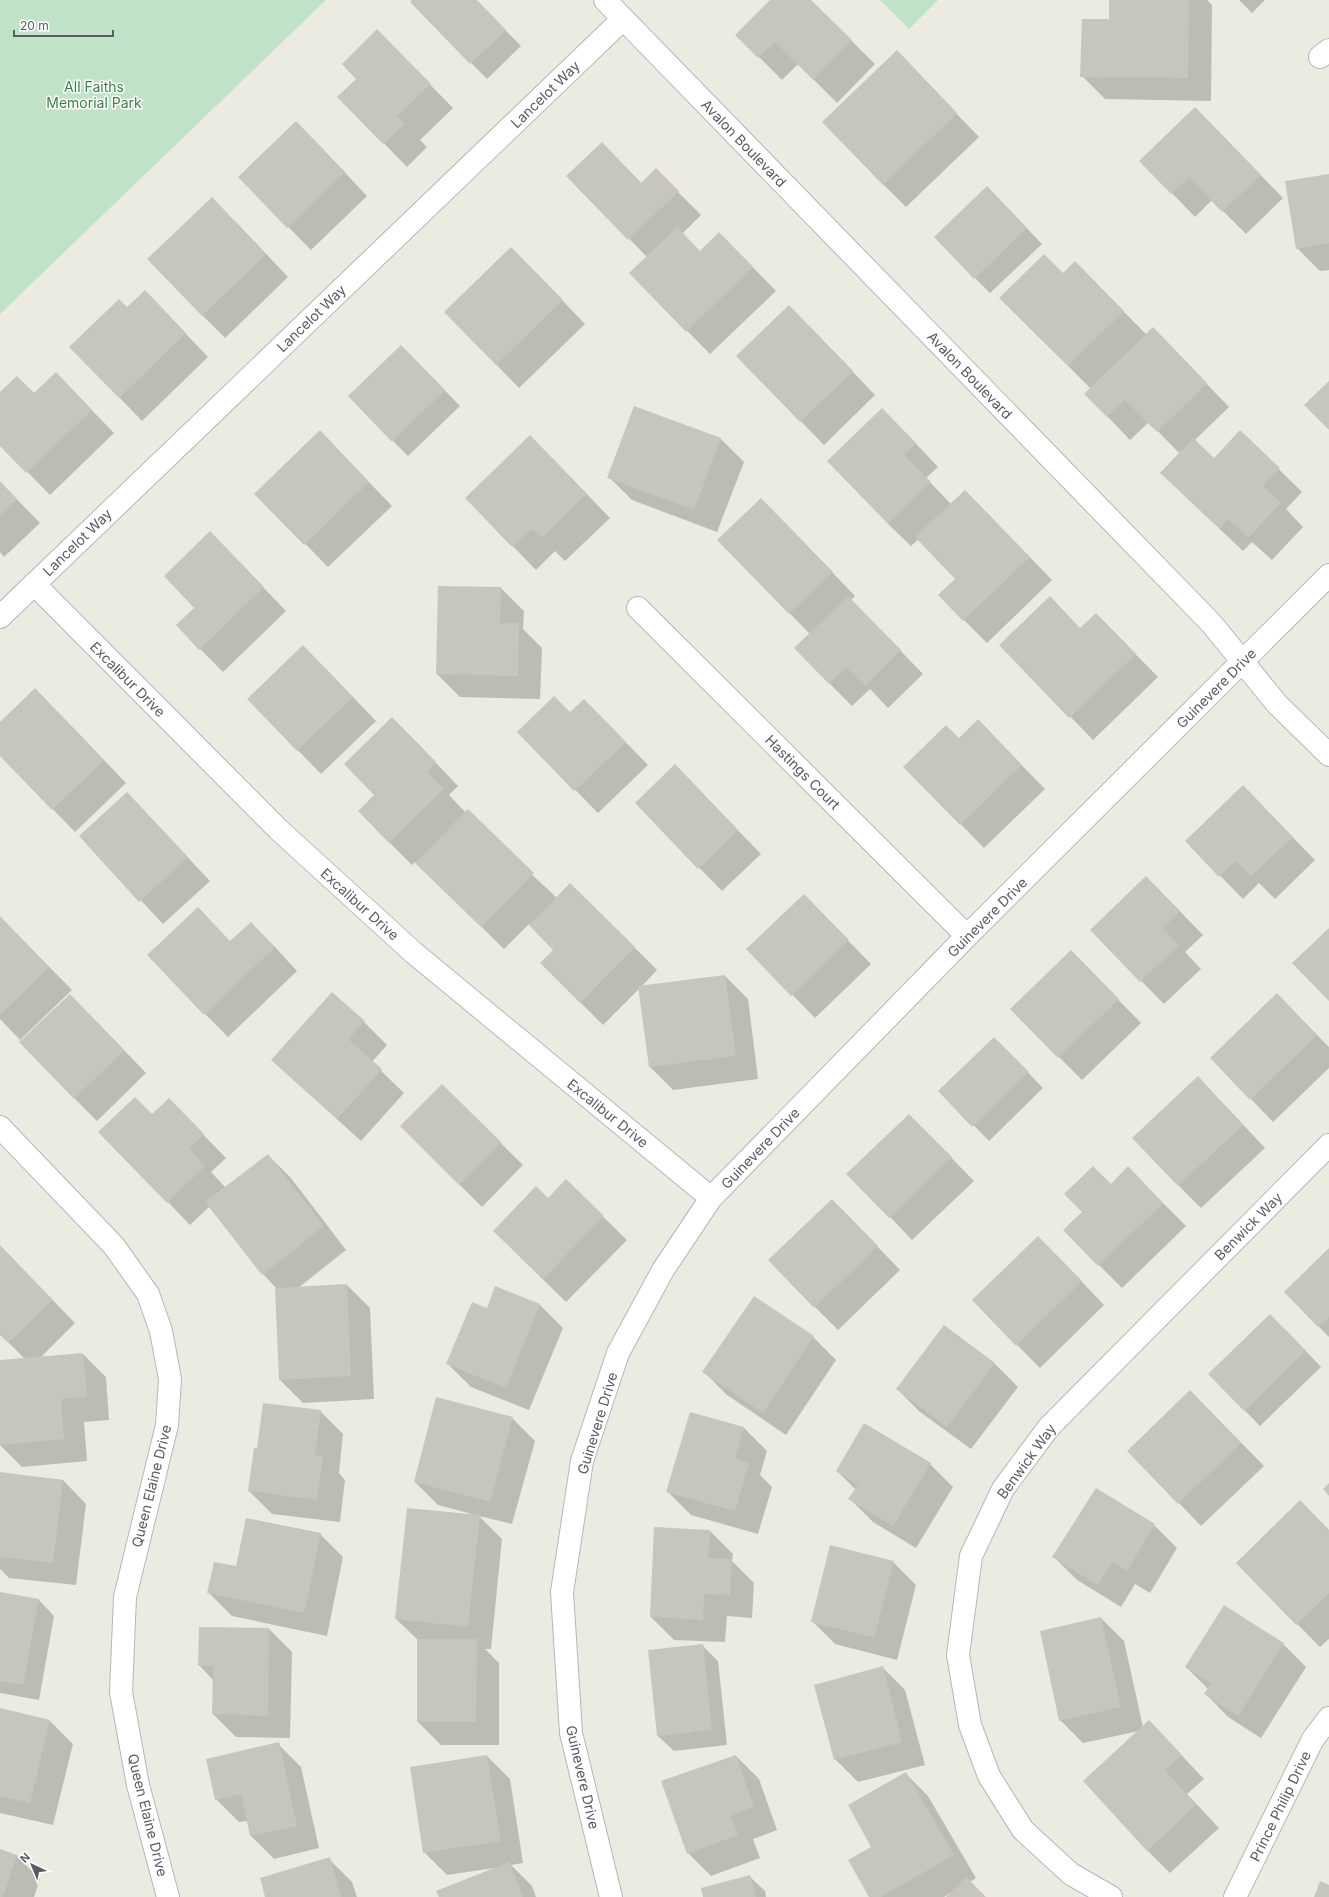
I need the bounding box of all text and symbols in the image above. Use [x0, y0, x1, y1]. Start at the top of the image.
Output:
scale bar [14, 12, 113, 38]
text: 20 m [20, 18, 49, 33]
street label: Lancelot Way [507, 57, 583, 131]
park label: All Faiths Memorial Park [46, 78, 142, 111]
street label: Avalon Boulevard [698, 96, 790, 190]
street label: Lancelot Way [273, 281, 349, 355]
street label: Avalon Boulevard [924, 328, 1016, 422]
street label: Lancelot Way [39, 505, 115, 579]
street label: Excalibur Drive [87, 638, 169, 720]
street label: Guinevere Drive [1173, 645, 1259, 731]
street label: Hastings Court [762, 731, 844, 813]
street label: Excalibur Drive [317, 864, 403, 944]
street label: Guinevere Drive [944, 874, 1030, 960]
street label: Excalibur Drive [564, 1075, 652, 1151]
street label: Guinevere Drive [717, 1104, 803, 1192]
street label: Benwick Way [1211, 1189, 1285, 1263]
street label: Guinevere Drive [573, 1370, 621, 1476]
street label: Benwick Way [993, 1420, 1059, 1502]
street label: Queen Elaine Drive [128, 1423, 174, 1549]
street label: Guinevere Drive [563, 1723, 603, 1831]
street label: Prince Philip Drive [1246, 1748, 1314, 1864]
street label: Queen Elaine Drive [125, 1752, 171, 1878]
north arrow [12, 1845, 52, 1885]
text: N [17, 1850, 33, 1866]

